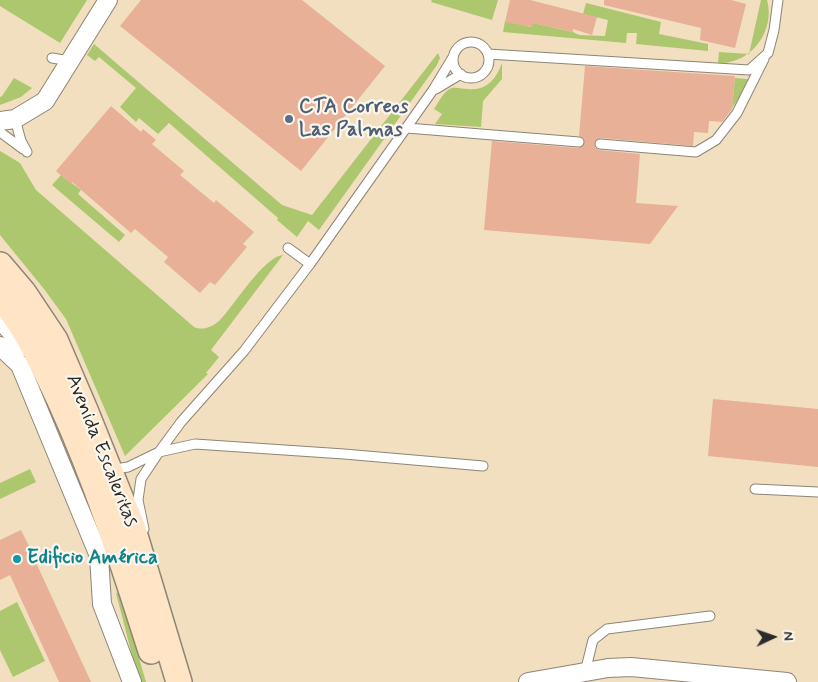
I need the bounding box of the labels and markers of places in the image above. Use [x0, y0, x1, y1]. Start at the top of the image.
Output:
place label: CTA Correos Las Palmas [299, 96, 408, 143]
marker: CTA Correos Las Palmas [283, 113, 295, 125]
place label: Edificio América [27, 547, 158, 571]
marker: Edificio América [11, 553, 23, 565]

